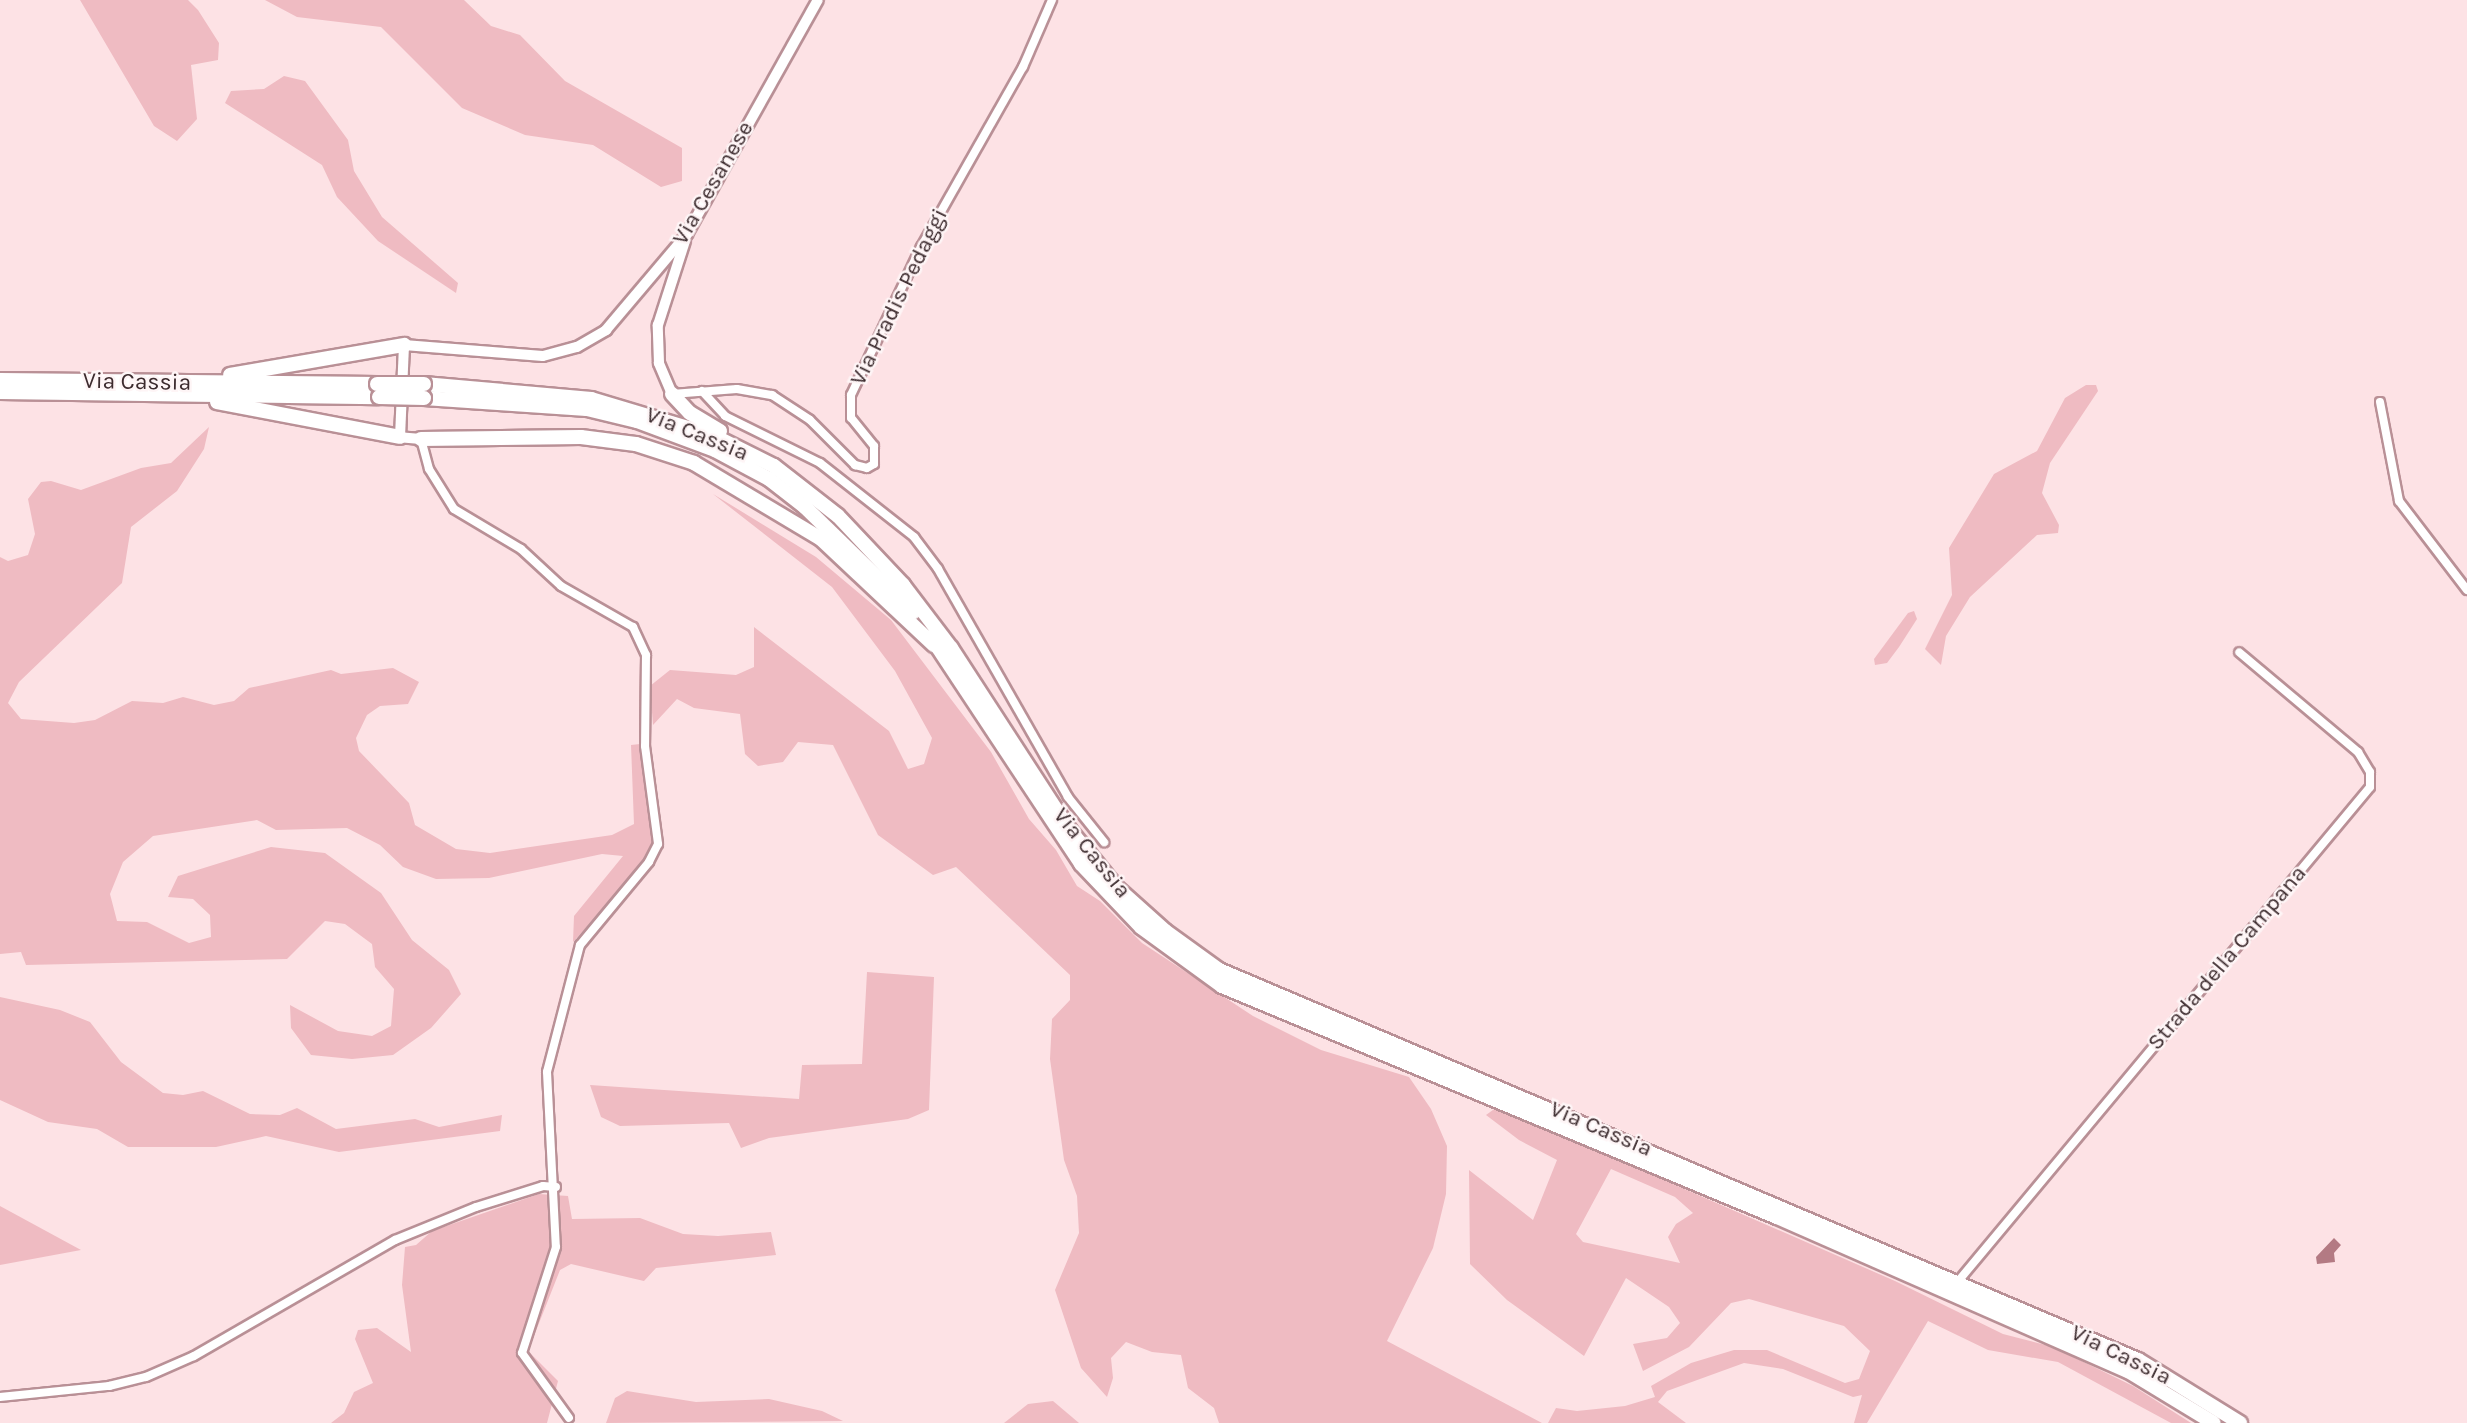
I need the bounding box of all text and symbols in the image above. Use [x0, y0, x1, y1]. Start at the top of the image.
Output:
street label: Via Cesanese [667, 116, 759, 250]
street label: Via Pradis Pedaggi [844, 204, 954, 390]
street label: Via Cassia [83, 367, 191, 397]
street label: Via Cassia [642, 401, 752, 467]
street label: Via Cassia [1047, 802, 1137, 904]
street label: Strada della Campana [2142, 860, 2312, 1056]
street label: Via Cassia [1546, 1095, 1656, 1163]
street label: Via Cassia [2066, 1319, 2176, 1391]

